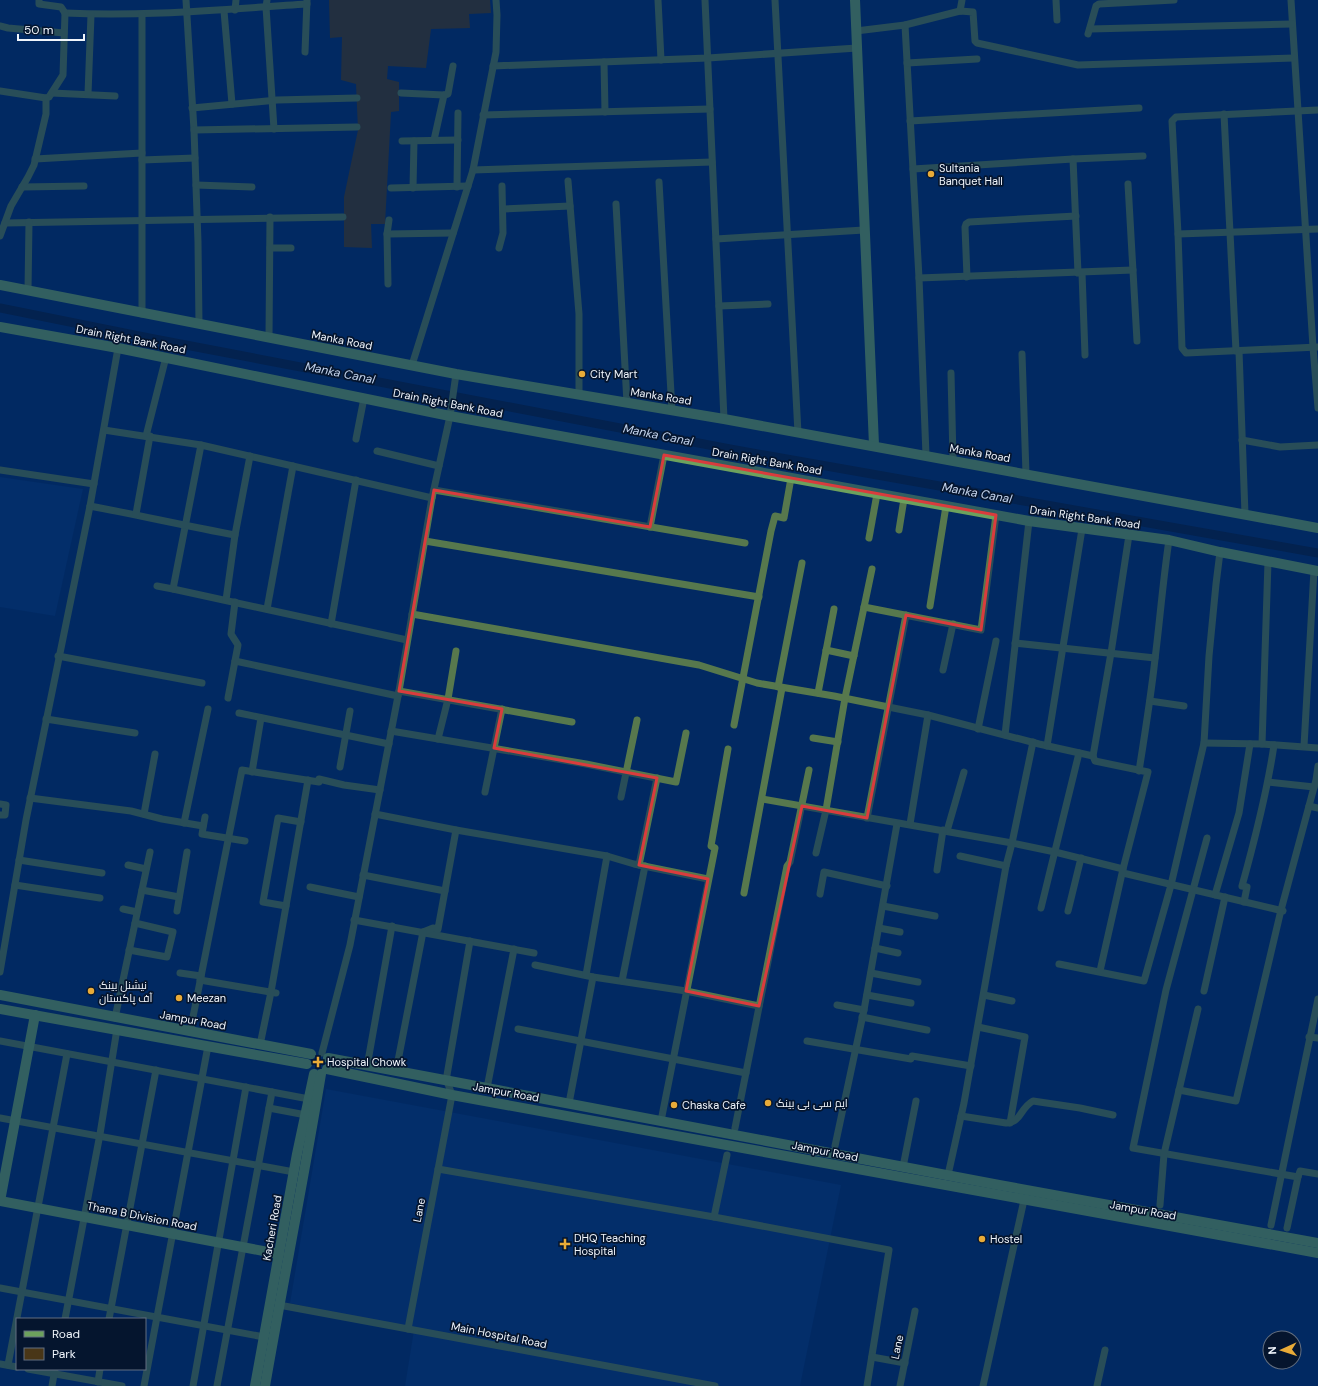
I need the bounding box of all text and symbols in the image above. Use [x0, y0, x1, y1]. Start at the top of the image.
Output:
scale bar [18, 16, 84, 42]
text: 50 m [24, 22, 53, 38]
place label: Sultania Banquet Hall [939, 161, 1003, 188]
marker: Sultania Banquet Hall [926, 169, 936, 179]
street label: Drain Right Bank Road [75, 322, 187, 357]
street label: Manka Road [310, 327, 374, 353]
water label: Manka Canal [304, 358, 377, 388]
place label: City Mart [590, 367, 638, 381]
marker: City Mart [577, 369, 587, 379]
street label: Manka Road [629, 384, 693, 408]
street label: Drain Right Bank Road [392, 386, 504, 421]
water label: Manka Canal [622, 420, 695, 450]
street label: Manka Road [948, 441, 1012, 465]
street label: Drain Right Bank Road [711, 444, 823, 478]
water label: Manka Canal [941, 479, 1014, 507]
street label: Drain Right Bank Road [1029, 502, 1141, 532]
place label: نیشنل بینک آف پاکستان [99, 978, 153, 1005]
marker: نیشنل بینک آف پاکستان [86, 986, 96, 996]
place label: Meezan [187, 991, 226, 1005]
marker: Meezan [174, 993, 184, 1003]
street label: Jampur Road [159, 1007, 227, 1033]
place label: Hospital Chowk [327, 1055, 407, 1069]
marker: Hospital Chowk [312, 1056, 324, 1068]
street label: Jampur Road [472, 1079, 540, 1105]
place label: ایم سی بی بینک [776, 1096, 848, 1111]
place label: Chaska Cafe [682, 1098, 746, 1112]
marker: ایم سی بی بینک [763, 1098, 773, 1108]
marker: Chaska Cafe [669, 1100, 679, 1110]
street label: Jampur Road [791, 1138, 859, 1164]
street label: Kacheri Road [259, 1194, 285, 1262]
street label: Lane [410, 1197, 428, 1223]
street label: Jampur Road [1109, 1197, 1177, 1223]
street label: Thana B Division Road [86, 1198, 198, 1234]
place label: DHQ Teaching Hospital [574, 1231, 646, 1258]
place label: Hostel [990, 1232, 1022, 1246]
marker: Hostel [977, 1234, 987, 1244]
marker: DHQ Teaching Hospital [559, 1238, 571, 1250]
legend [16, 1318, 146, 1370]
street label: Main Hospital Road [450, 1319, 548, 1351]
text: Road [52, 1326, 80, 1342]
north arrow [1262, 1330, 1302, 1370]
street label: Lane [888, 1334, 906, 1360]
text: Park [52, 1346, 76, 1362]
text: N [1265, 1346, 1279, 1355]

